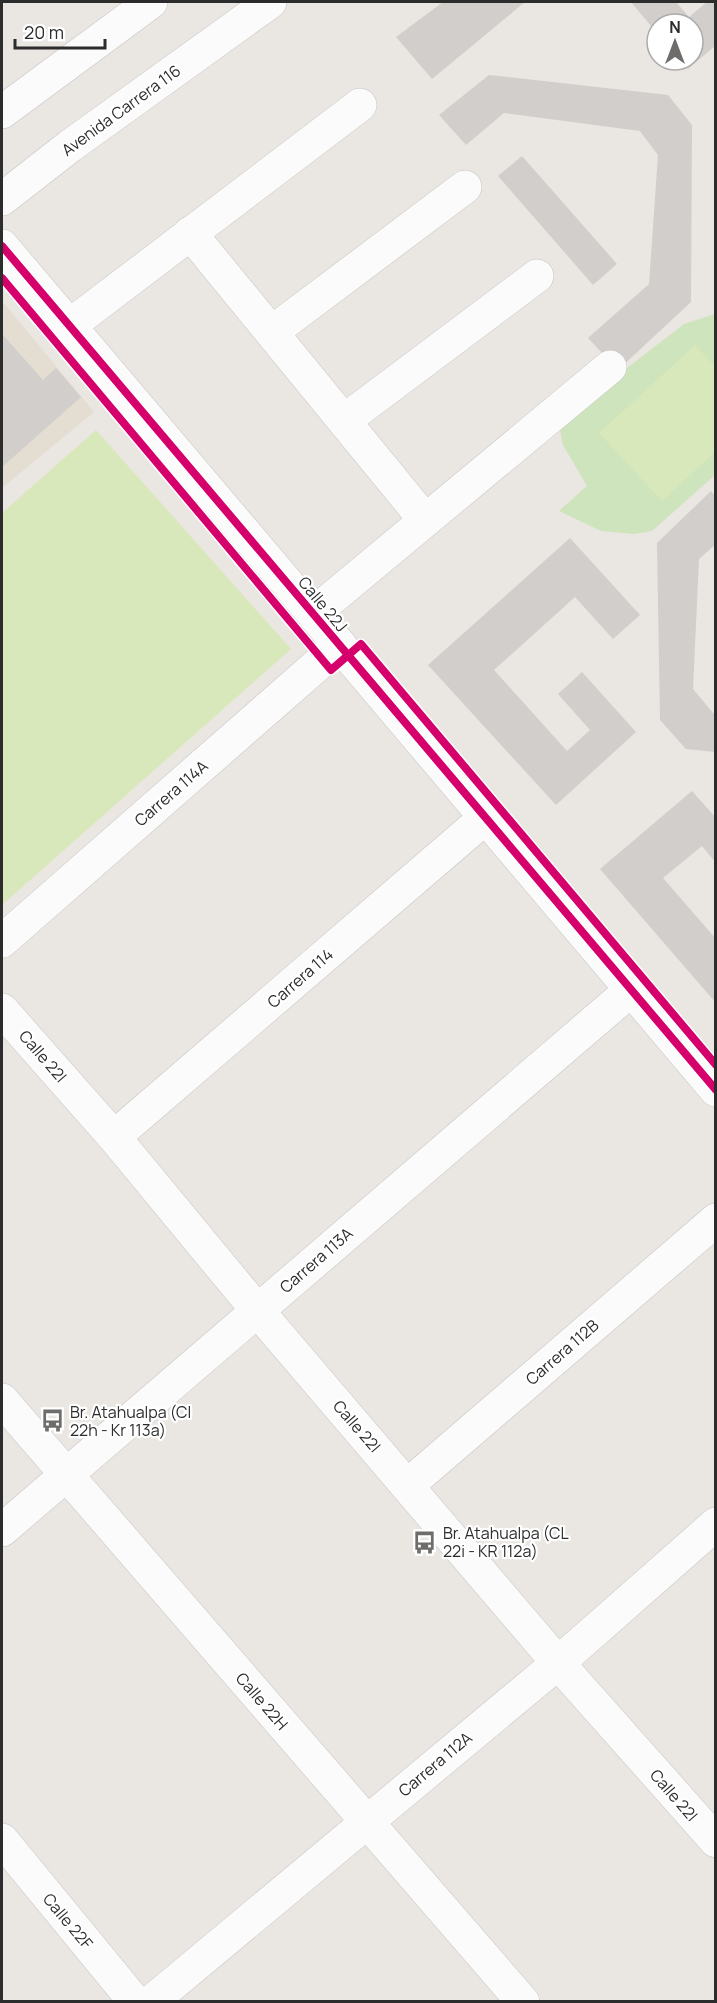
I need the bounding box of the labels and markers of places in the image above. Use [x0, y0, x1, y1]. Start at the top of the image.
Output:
place label: Br. Atahualpa (Cl 22h - Kr 113a) [70, 1401, 191, 1441]
bus stop icon: Br. Atahualpa (Cl 22h - Kr 113a) [39, 1408, 65, 1434]
place label: Br. Atahualpa (CL 22i - KR 112a) [443, 1522, 569, 1562]
bus stop icon: Br. Atahualpa (CL 22i - KR 112a) [412, 1529, 438, 1555]

